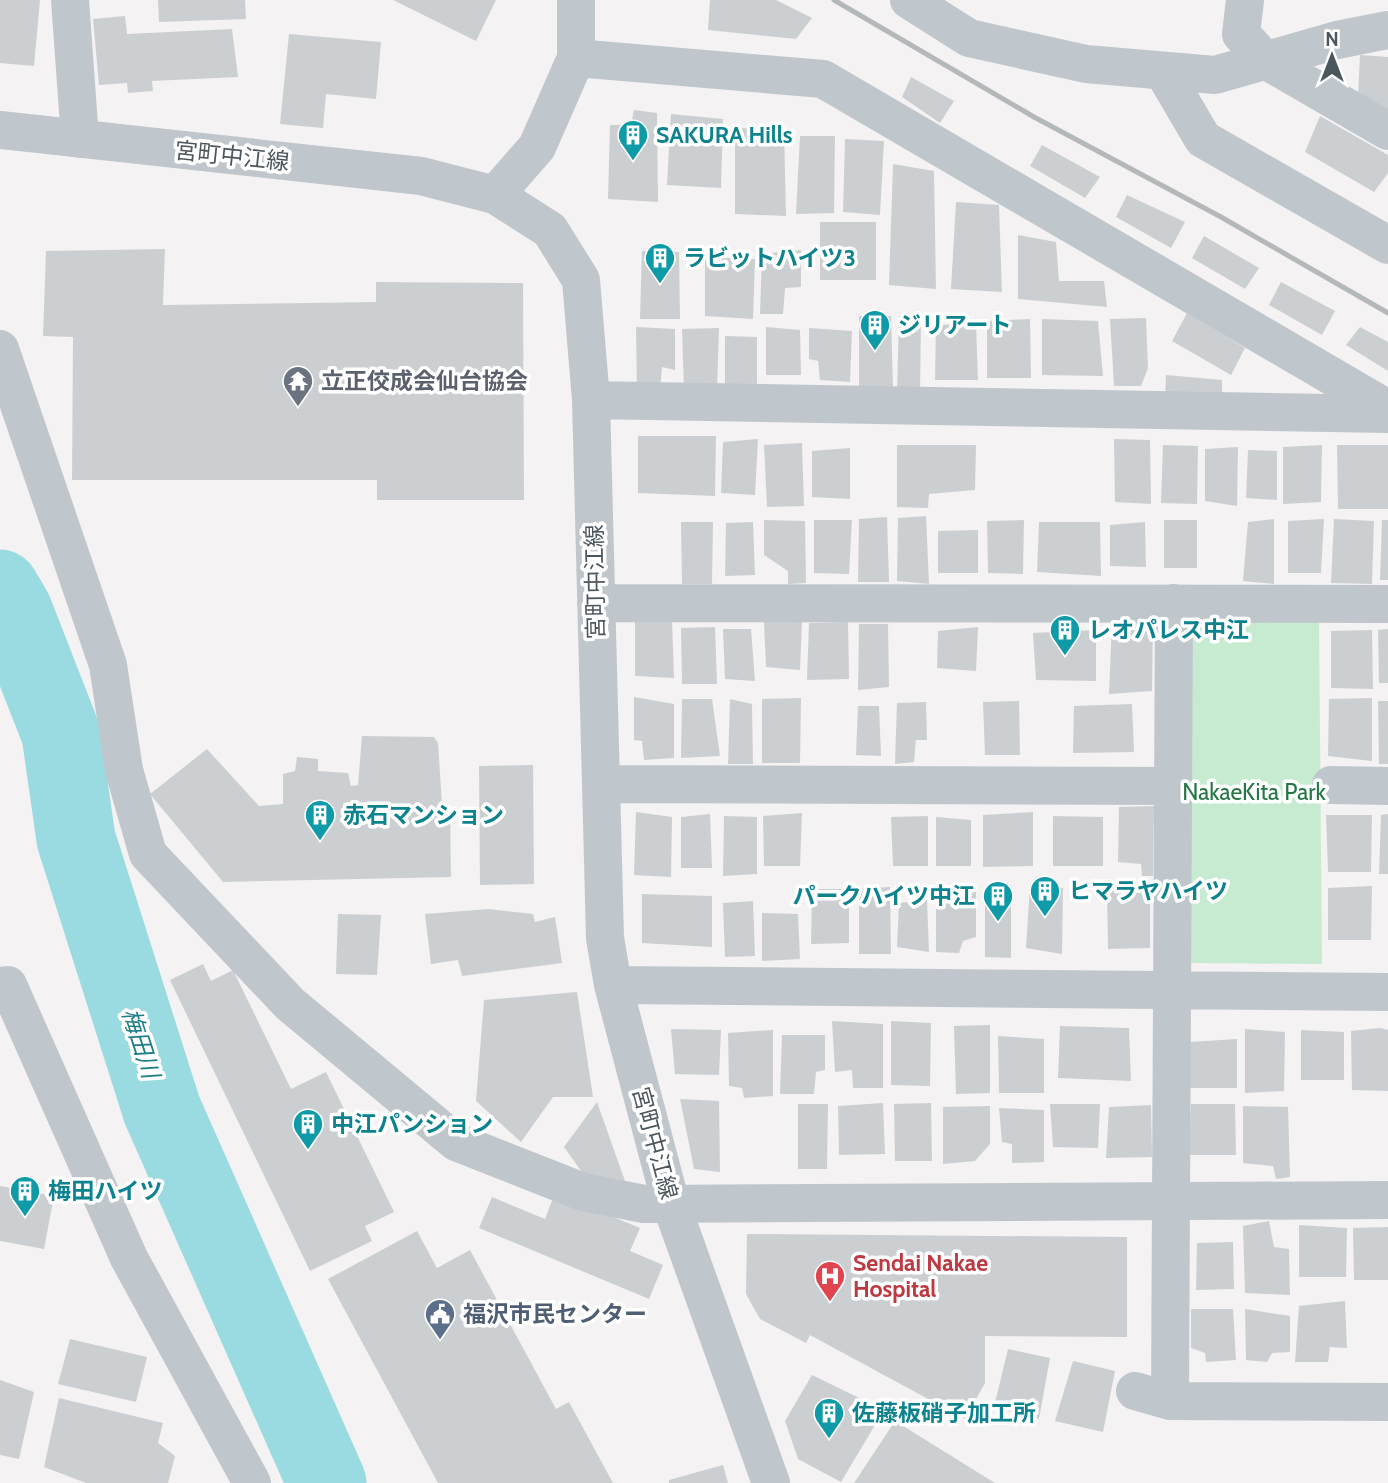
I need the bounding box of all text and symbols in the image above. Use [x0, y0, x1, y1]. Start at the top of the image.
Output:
north arrow [1297, 21, 1367, 91]
text: N [1325, 28, 1339, 51]
building icon: SAKURA Hills [616, 118, 650, 162]
place label: SAKURA Hills [656, 121, 793, 149]
street label: 宮町中江線 [173, 136, 291, 176]
building icon: ラビットハイツ3 [643, 241, 677, 285]
place label: ラビットハイツ3 [683, 244, 856, 272]
building icon: ジリアート [858, 308, 892, 352]
place label: ジリアート [898, 311, 1012, 339]
temple icon: 立正佼成会仙台協会 [281, 364, 315, 408]
place label: 立正佼成会仙台協会 [321, 367, 528, 395]
street label: 宮町中江線 [580, 524, 610, 640]
building icon: レオパレス中江 [1048, 613, 1082, 657]
place label: レオパレス中江 [1088, 616, 1249, 644]
park label: NakaeKita Park [1182, 778, 1326, 806]
building icon: 赤石マンション [303, 798, 337, 842]
place label: 赤石マンション [343, 801, 504, 829]
building icon: ヒマラヤハイツ [1028, 874, 1062, 918]
place label: ヒマラヤハイツ [1068, 877, 1228, 905]
building icon: パークハイツ中江 [981, 879, 1015, 923]
place label: パークハイツ中江 [793, 882, 975, 910]
water label: 梅田川 [116, 1004, 167, 1085]
street label: 宮町中江線 [627, 1084, 683, 1202]
building icon: 中江パンション [291, 1107, 325, 1151]
place label: 中江パンション [331, 1110, 493, 1138]
building icon: 梅田ハイツ [8, 1174, 42, 1218]
place label: 梅田ハイツ [48, 1177, 163, 1205]
place label: Sendai Nakae Hospital [853, 1249, 988, 1303]
hospital icon: Sendai Nakae Hospital [813, 1259, 847, 1303]
public building icon: 福沢市民センター [423, 1297, 457, 1341]
place label: 福沢市民センター [463, 1300, 647, 1328]
building icon: 佐藤板硝子加工所 [812, 1396, 846, 1440]
place label: 佐藤板硝子加工所 [852, 1399, 1036, 1427]

